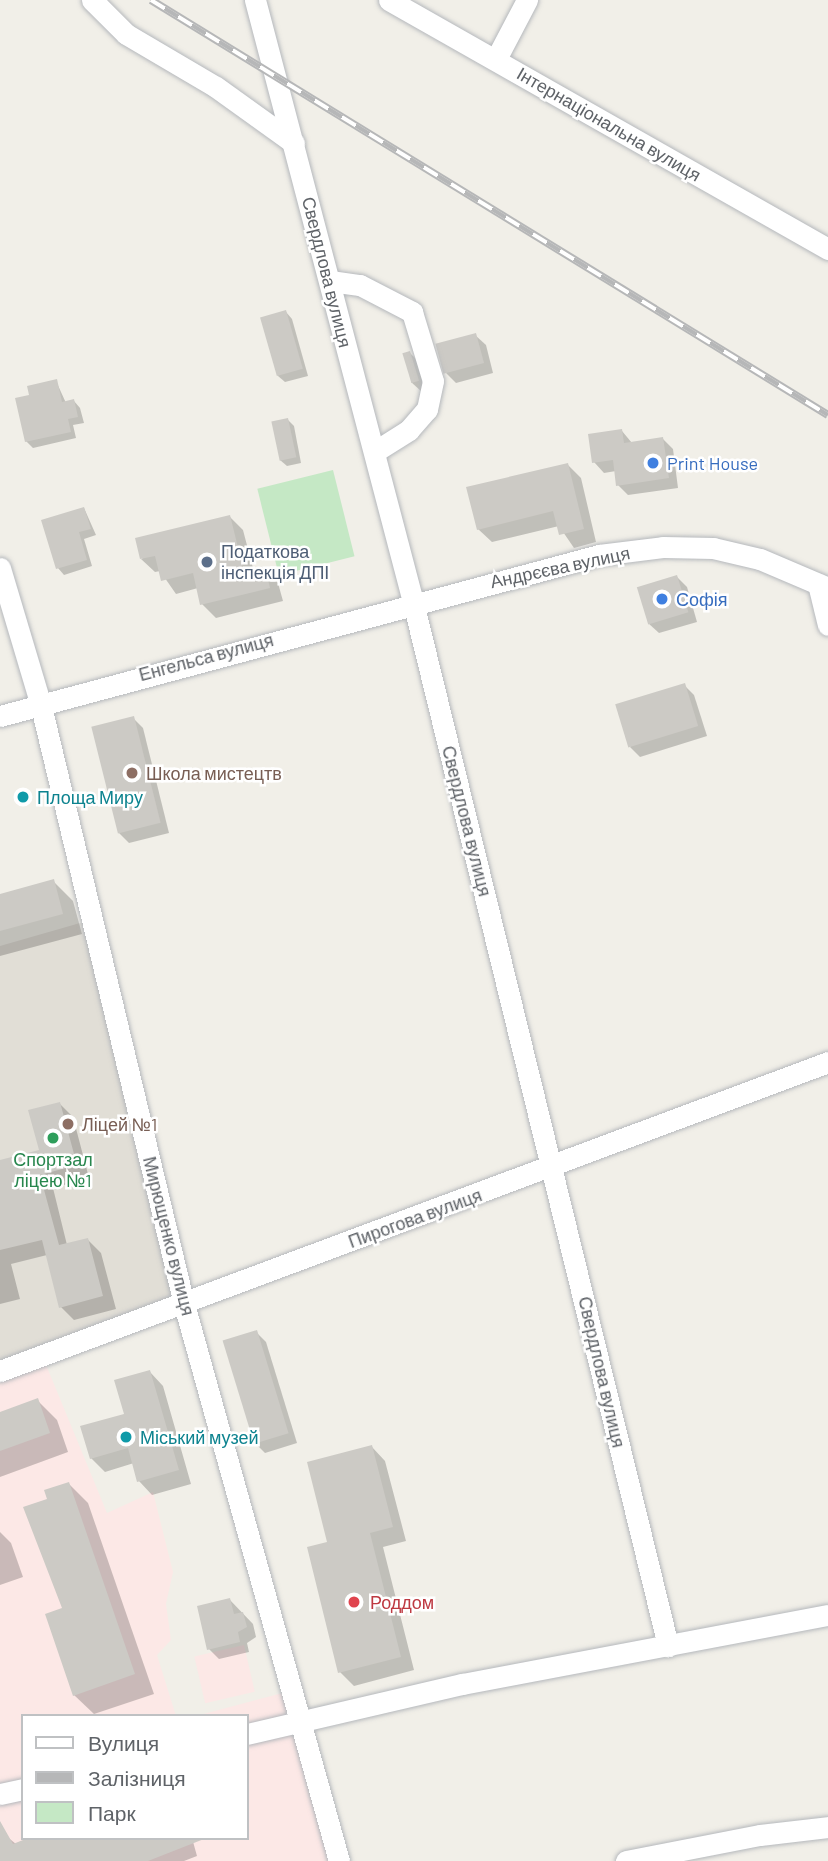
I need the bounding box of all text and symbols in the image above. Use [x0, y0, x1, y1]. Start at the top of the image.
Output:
street label: Інтернаціональна вулиця [513, 62, 705, 186]
street label: Свердлова вулиця [298, 194, 356, 350]
place label: Print House [667, 452, 758, 474]
marker: Print House [645, 455, 661, 471]
place label: Податкова інспекція ДПІ [221, 541, 329, 584]
street label: Андрєєва вулиця [488, 542, 632, 592]
marker: Податкова інспекція ДПІ [199, 554, 215, 570]
place label: Софія [676, 588, 728, 610]
marker: Софія [654, 591, 670, 607]
street label: Енгельса вулиця [136, 629, 276, 685]
street label: Свердлова вулиця [438, 743, 496, 899]
place label: Школа мистецтв [146, 762, 282, 784]
marker: Школа мистецтв [124, 765, 140, 781]
place label: Площа Миру [37, 786, 143, 808]
marker: Площа Миру [15, 789, 31, 805]
place label: Ліцей №1 [82, 1113, 157, 1135]
marker: Ліцей №1 [60, 1116, 76, 1132]
marker: Спортзал ліцею №1 [45, 1130, 61, 1146]
place label: Спортзал ліцею №1 [13, 1149, 93, 1192]
street label: Мирющенко вулиця [139, 1154, 199, 1318]
street label: Пирогова вулиця [345, 1184, 485, 1252]
street label: Свердлова вулиця [574, 1294, 630, 1450]
place label: Міський музей [140, 1426, 259, 1448]
marker: Міський музей [118, 1429, 134, 1445]
place label: Роддом [370, 1591, 434, 1613]
marker: Роддом [344, 1592, 364, 1612]
legend [21, 1714, 248, 1840]
text: Вулиця [88, 1730, 159, 1755]
text: Залізниця [88, 1765, 186, 1790]
text: Парк [88, 1800, 136, 1825]

